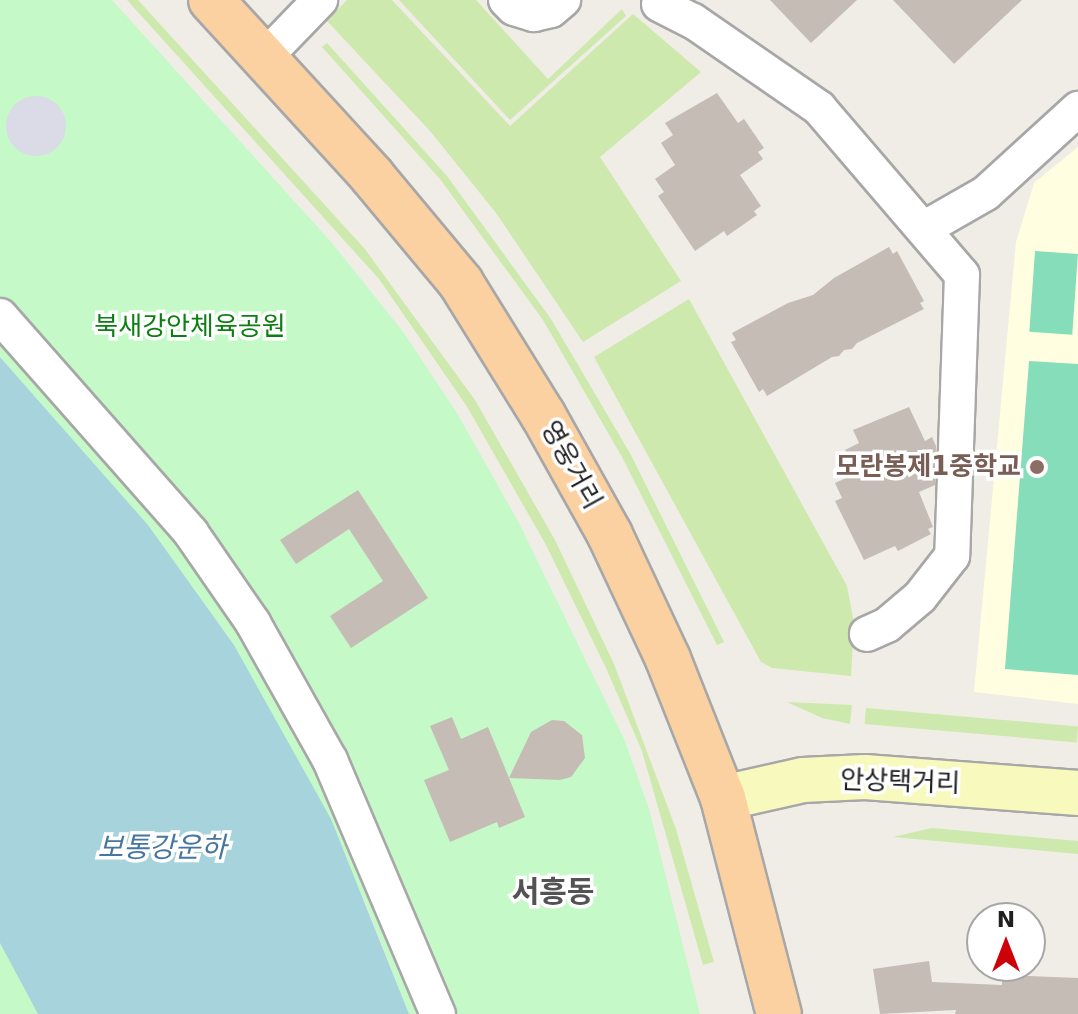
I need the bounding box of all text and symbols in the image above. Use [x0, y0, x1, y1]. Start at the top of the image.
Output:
park label: 북새강안체육공원 [94, 311, 286, 343]
street label: 영웅거리 [534, 416, 608, 514]
place label: 모란봉제1중학교 [835, 451, 1021, 483]
marker: 모란봉제1중학교 [1028, 458, 1046, 476]
street label: 안상택거리 [840, 764, 960, 800]
water label: 보통강운하 [98, 831, 226, 865]
district label: 서흥동 [512, 874, 594, 910]
north arrow [966, 902, 1046, 982]
text: N [997, 907, 1015, 932]

